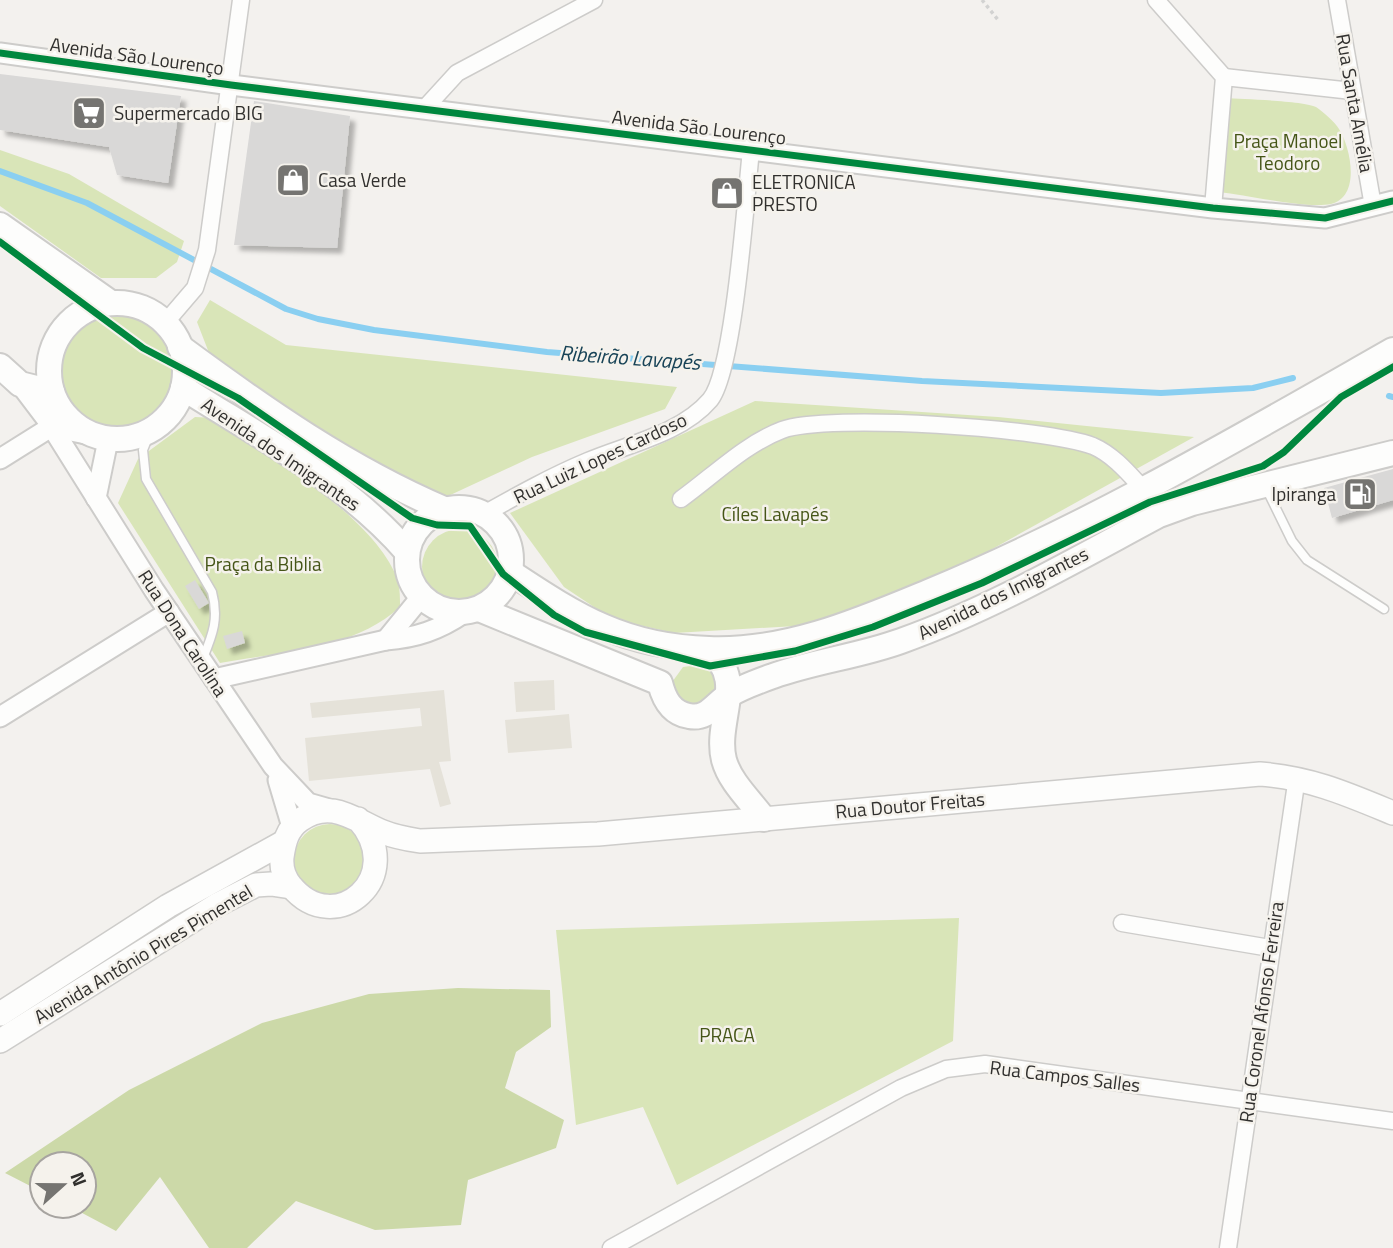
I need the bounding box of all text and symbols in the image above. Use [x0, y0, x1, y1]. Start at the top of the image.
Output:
street label: Avenida São Lourenço [48, 29, 226, 82]
street label: Rua Santa Amélia [1329, 31, 1382, 175]
supermarket icon: Supermercado BIG [70, 94, 108, 132]
place label: Supermercado BIG [114, 98, 263, 127]
street label: Avenida São Lourenço [610, 101, 788, 152]
park label: Praça Manoel Teodoro [1233, 126, 1343, 177]
shop icon: Casa Verde [274, 161, 312, 199]
place label: Casa Verde [318, 165, 406, 194]
place label: ELETRONICA PRESTO [752, 167, 856, 218]
shop icon: ELETRONICA PRESTO [708, 174, 746, 212]
water label: Ribeirão Lavapés [559, 336, 703, 378]
street label: Avenida dos Imigrantes [196, 389, 367, 518]
street label: Rua Luiz Lopes Cardoso [508, 405, 691, 510]
fuel station icon: Ipiranga [1341, 475, 1379, 513]
place label: Ipiranga [1272, 479, 1336, 508]
park label: Cíles Lavapés [721, 499, 829, 528]
street label: Avenida dos Imigrantes [913, 539, 1093, 646]
park label: Praça da Biblia [204, 549, 322, 578]
street label: Rua Dona Carolina [131, 564, 236, 702]
street label: Rua Doutor Freitas [834, 784, 986, 825]
street label: Avenida Antônio Pires Pimentel [28, 877, 258, 1031]
street label: Rua Coronel Afonso Ferreira [1231, 899, 1290, 1124]
park label: PRACA [699, 1020, 755, 1049]
street label: Rua Campos Salles [988, 1052, 1142, 1099]
north arrow [28, 1150, 98, 1220]
text: N [63, 1167, 95, 1190]

